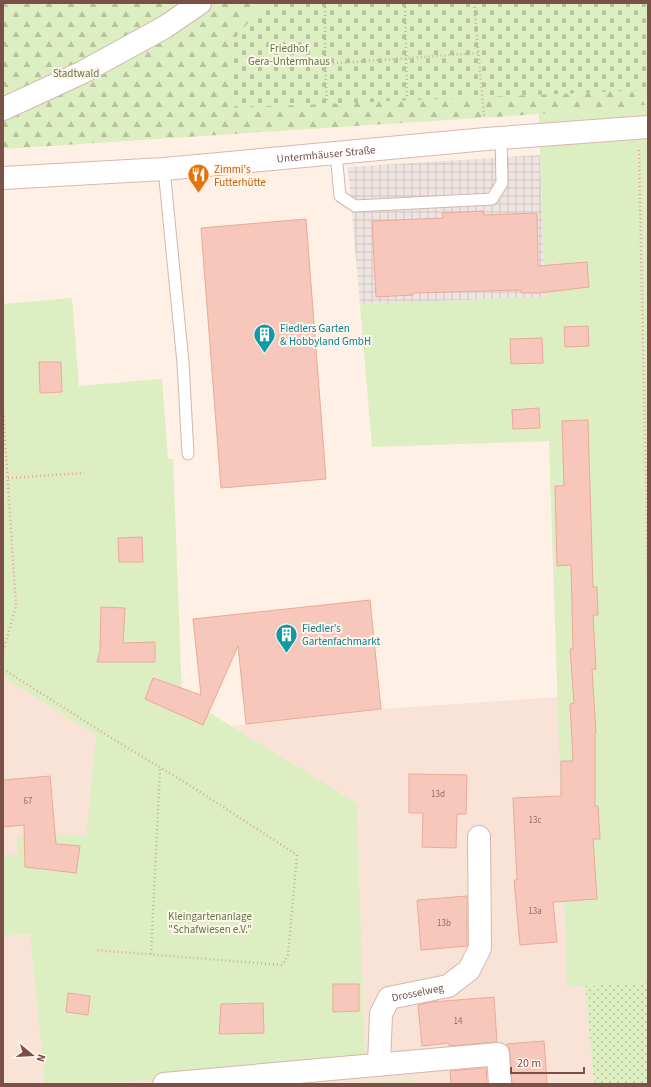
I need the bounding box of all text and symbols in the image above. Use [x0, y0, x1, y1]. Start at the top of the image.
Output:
park label: Friedhof Gera-Untermhaus [248, 41, 330, 69]
park label: Stadtwald [53, 66, 99, 81]
street label: Untermhäuser Straße [276, 142, 377, 166]
restaurant icon: Zimmi's Futterhütte [185, 162, 211, 195]
place label: Zimmi's Futterhütte [214, 162, 267, 190]
building icon: Fiedlers Garten & Hobbyland GmbH [251, 321, 277, 354]
place label: Fiedlers Garten & Hobbyland GmbH [280, 321, 371, 349]
building icon: Fiedler's Gartenfachmarkt [273, 621, 299, 654]
place label: Fiedler's Gartenfachmarkt [302, 621, 380, 649]
house number: 13d [431, 788, 445, 801]
house number: 67 [24, 795, 33, 808]
house number: 13c [528, 814, 542, 827]
house number: 13a [528, 905, 542, 918]
park label: Kleingartenanlage "Schafwiesen e.V." [168, 909, 252, 937]
house number: 13b [437, 917, 451, 930]
street label: Drosselweg [390, 980, 445, 1005]
house number: 14 [454, 1015, 463, 1028]
north arrow [12, 1035, 52, 1075]
scale bar [511, 1049, 584, 1075]
text: N [33, 1052, 49, 1064]
text: 20 m [517, 1055, 541, 1072]

